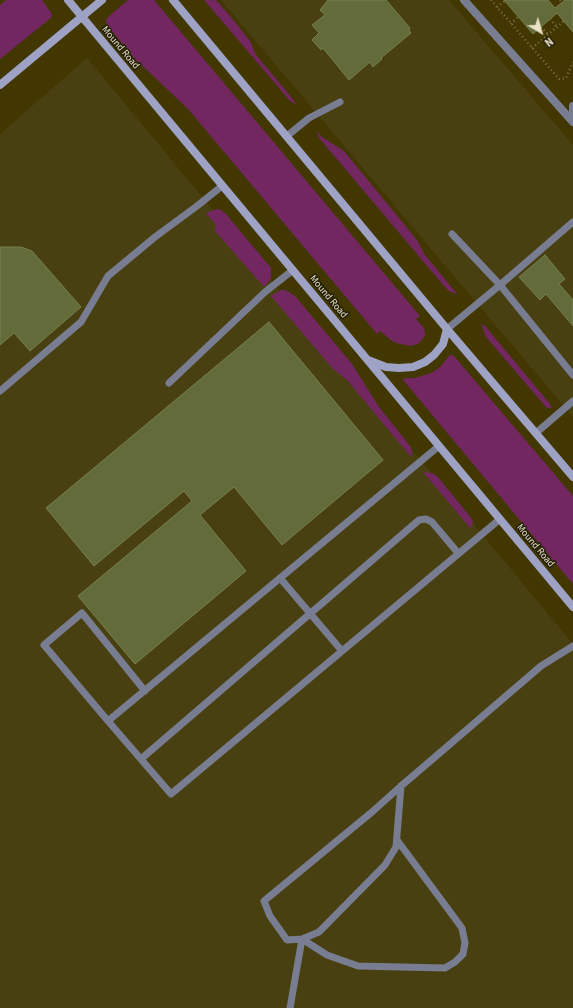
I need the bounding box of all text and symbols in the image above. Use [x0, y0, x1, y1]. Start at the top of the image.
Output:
north arrow [521, 12, 561, 52]
street label: Mound Road [98, 24, 142, 72]
text: N [541, 34, 556, 50]
street label: Mound Road [306, 273, 350, 321]
street label: Mound Road [513, 522, 557, 570]

